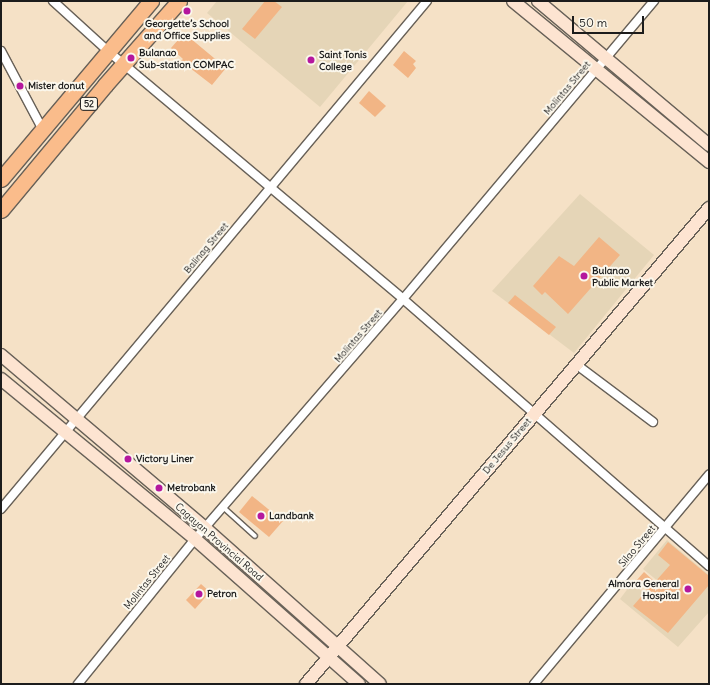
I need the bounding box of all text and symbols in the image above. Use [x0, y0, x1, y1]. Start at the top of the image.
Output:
marker: Georgette’s School and Office Supplies [182, 6, 192, 16]
scale bar [574, 8, 646, 34]
text: 50 m [579, 15, 607, 30]
place label: Georgette’s School and Office Supplies [144, 17, 230, 40]
place label: Bulanao Sub-station COMPAC [139, 46, 234, 70]
place label: Saint Tonis College [319, 48, 367, 72]
marker: Bulanao Sub-station COMPAC [126, 53, 136, 63]
marker: Saint Tonis College [306, 55, 316, 65]
street label: Molintas Street [541, 59, 593, 117]
place label: Mister donut [28, 80, 84, 92]
marker: Mister donut [15, 81, 25, 91]
road number: 52 [79, 97, 99, 111]
street label: Balinag Street [181, 220, 231, 276]
place label: Bulanao Public Market [592, 264, 653, 288]
marker: Bulanao Public Market [579, 271, 589, 281]
street label: Molintas Street [332, 307, 384, 365]
street label: De Jesus Street [480, 416, 534, 476]
place label: Victory Liner [136, 453, 194, 465]
marker: Victory Liner [123, 454, 133, 464]
place label: Metrobank [167, 482, 216, 494]
marker: Metrobank [154, 483, 164, 493]
street label: Cagayan Provincial Road [173, 501, 265, 583]
place label: Landbank [269, 510, 314, 522]
marker: Landbank [256, 511, 266, 521]
street label: Silao Street [616, 523, 658, 569]
street label: Molintas Street [121, 552, 173, 612]
place label: Almora General Hospital [608, 577, 679, 600]
marker: Almora General Hospital [682, 583, 694, 595]
place label: Petron [207, 588, 237, 600]
marker: Petron [194, 589, 204, 599]

